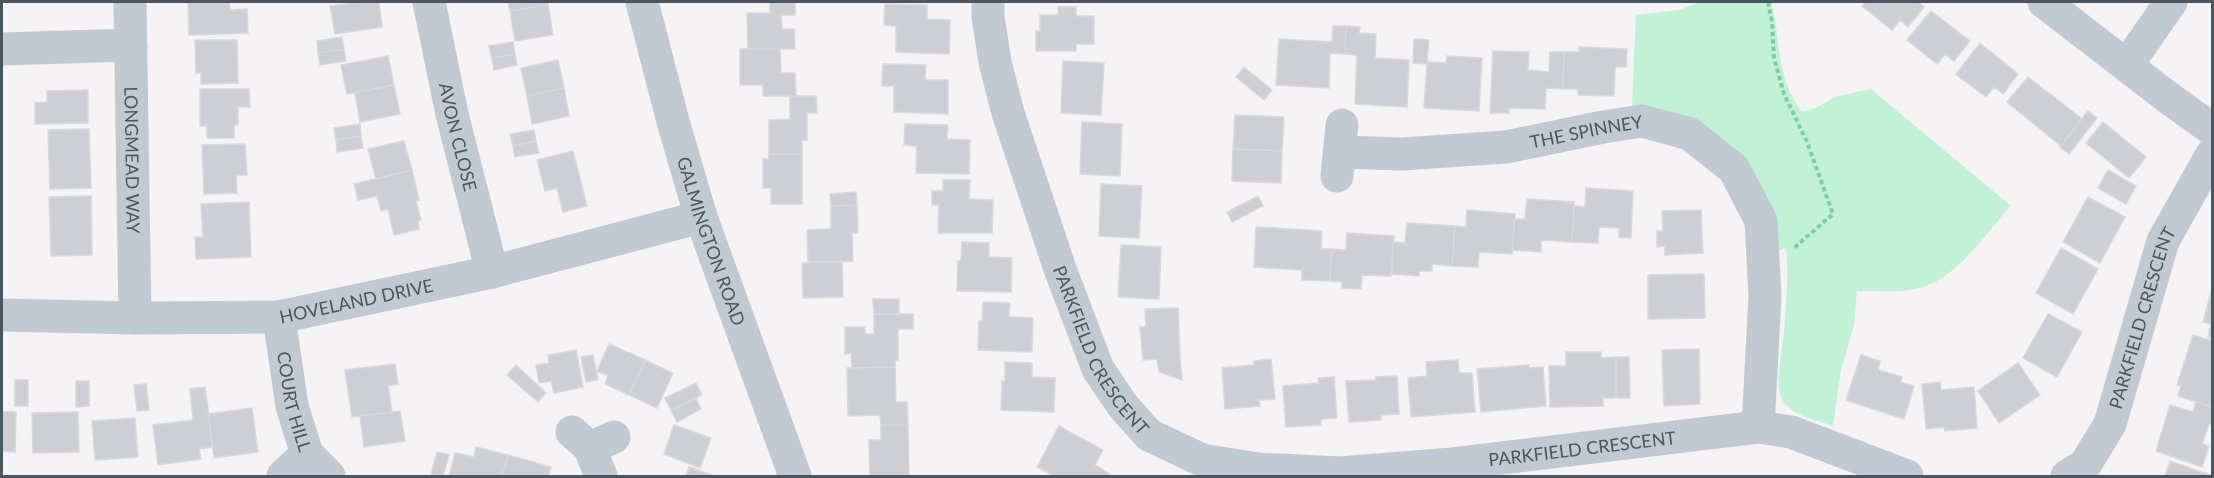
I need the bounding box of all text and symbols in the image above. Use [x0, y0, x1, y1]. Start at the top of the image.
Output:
street label: AVON CLOSE [435, 81, 482, 193]
street label: LONGMEAD WAY [120, 86, 145, 235]
street label: THE SPINNEY [1528, 110, 1645, 153]
street label: GALMINGTON ROAD [673, 154, 750, 328]
street label: PARKFIELD CRESCENT [2104, 222, 2180, 411]
street label: PARKFIELD CRESCENT [1049, 262, 1154, 439]
street label: HOVELAND DRIVE [277, 274, 435, 328]
street label: COURT HILL [273, 350, 317, 454]
street label: PARKFIELD CRESCENT [1487, 426, 1678, 471]

